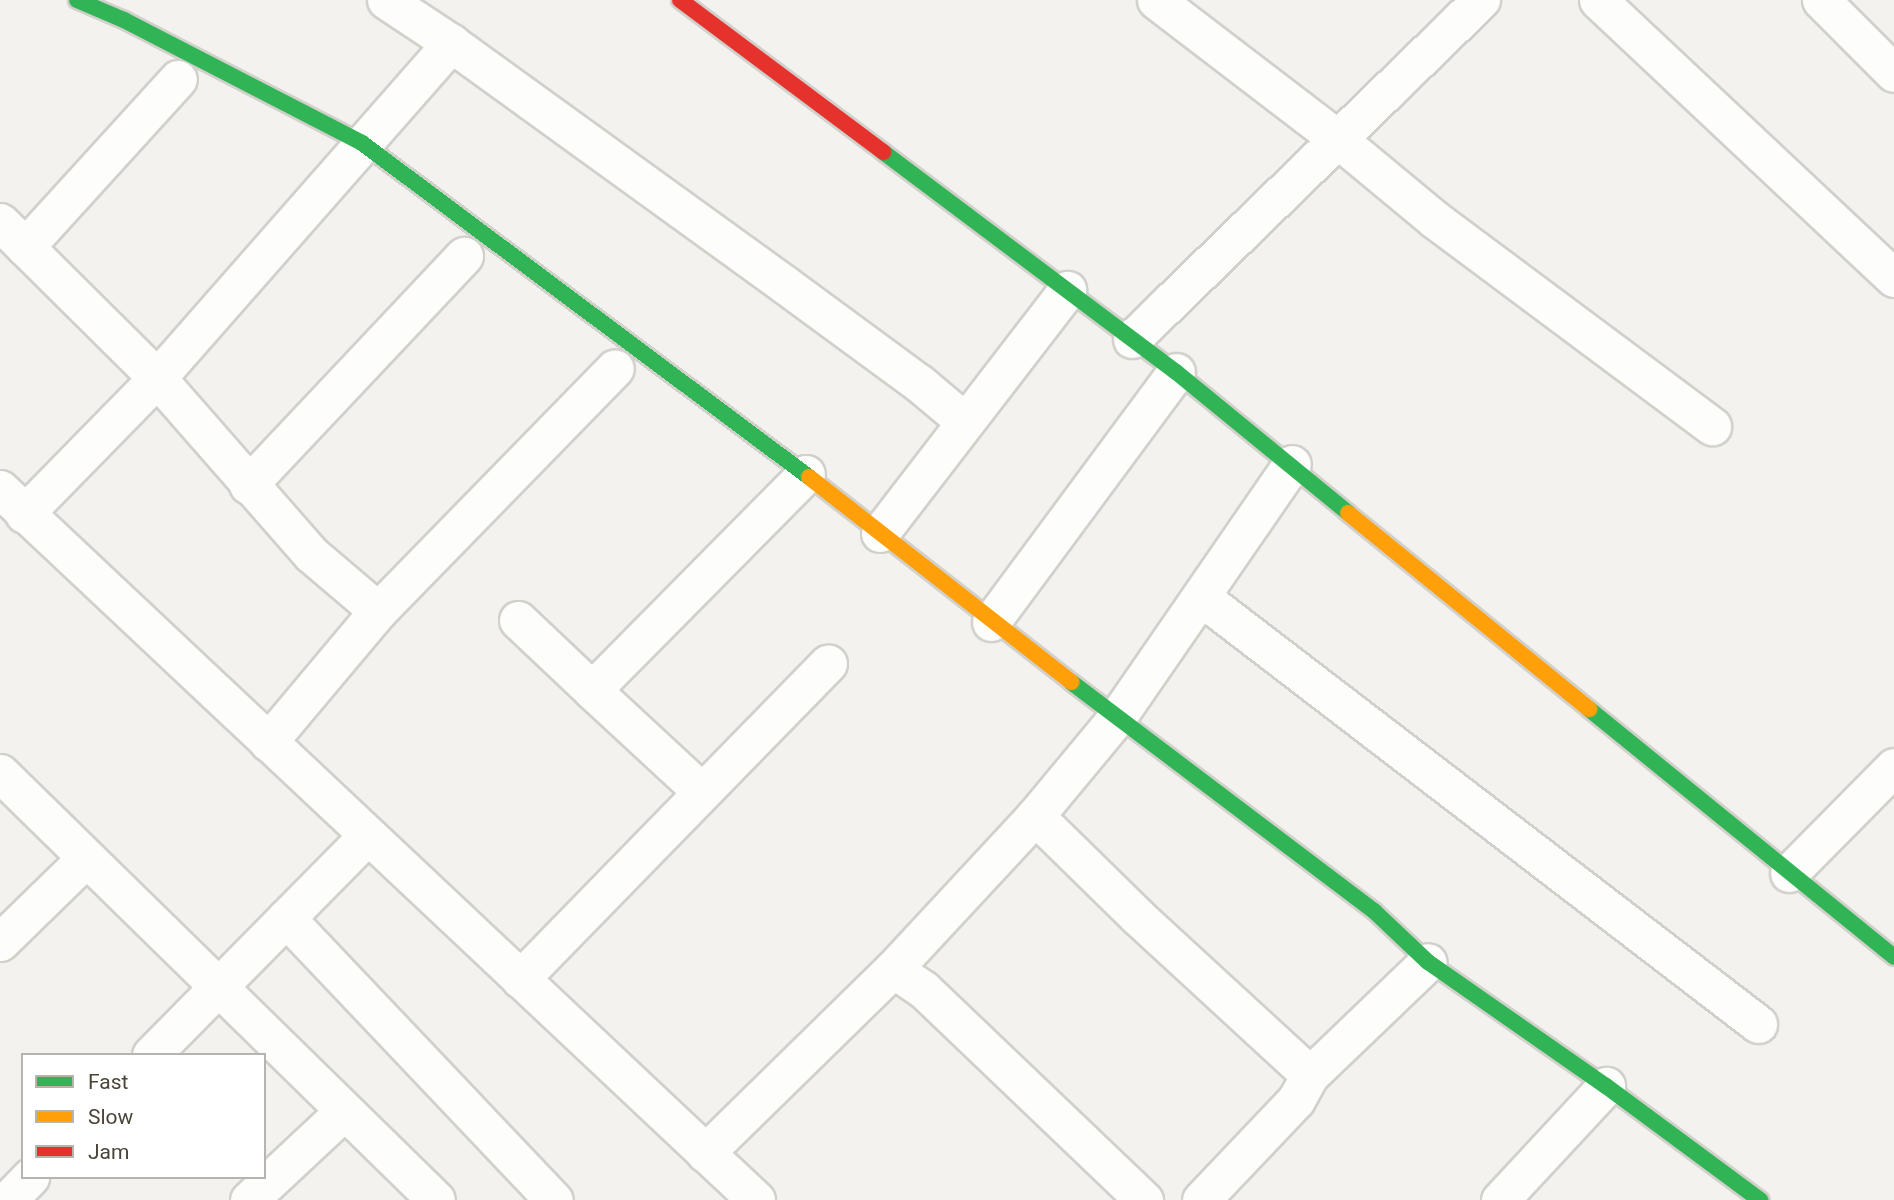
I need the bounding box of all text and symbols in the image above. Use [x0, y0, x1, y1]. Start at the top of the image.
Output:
legend [21, 1053, 266, 1179]
text: Fast [88, 1070, 128, 1094]
text: Slow [88, 1105, 133, 1129]
text: Jam [88, 1140, 129, 1164]

